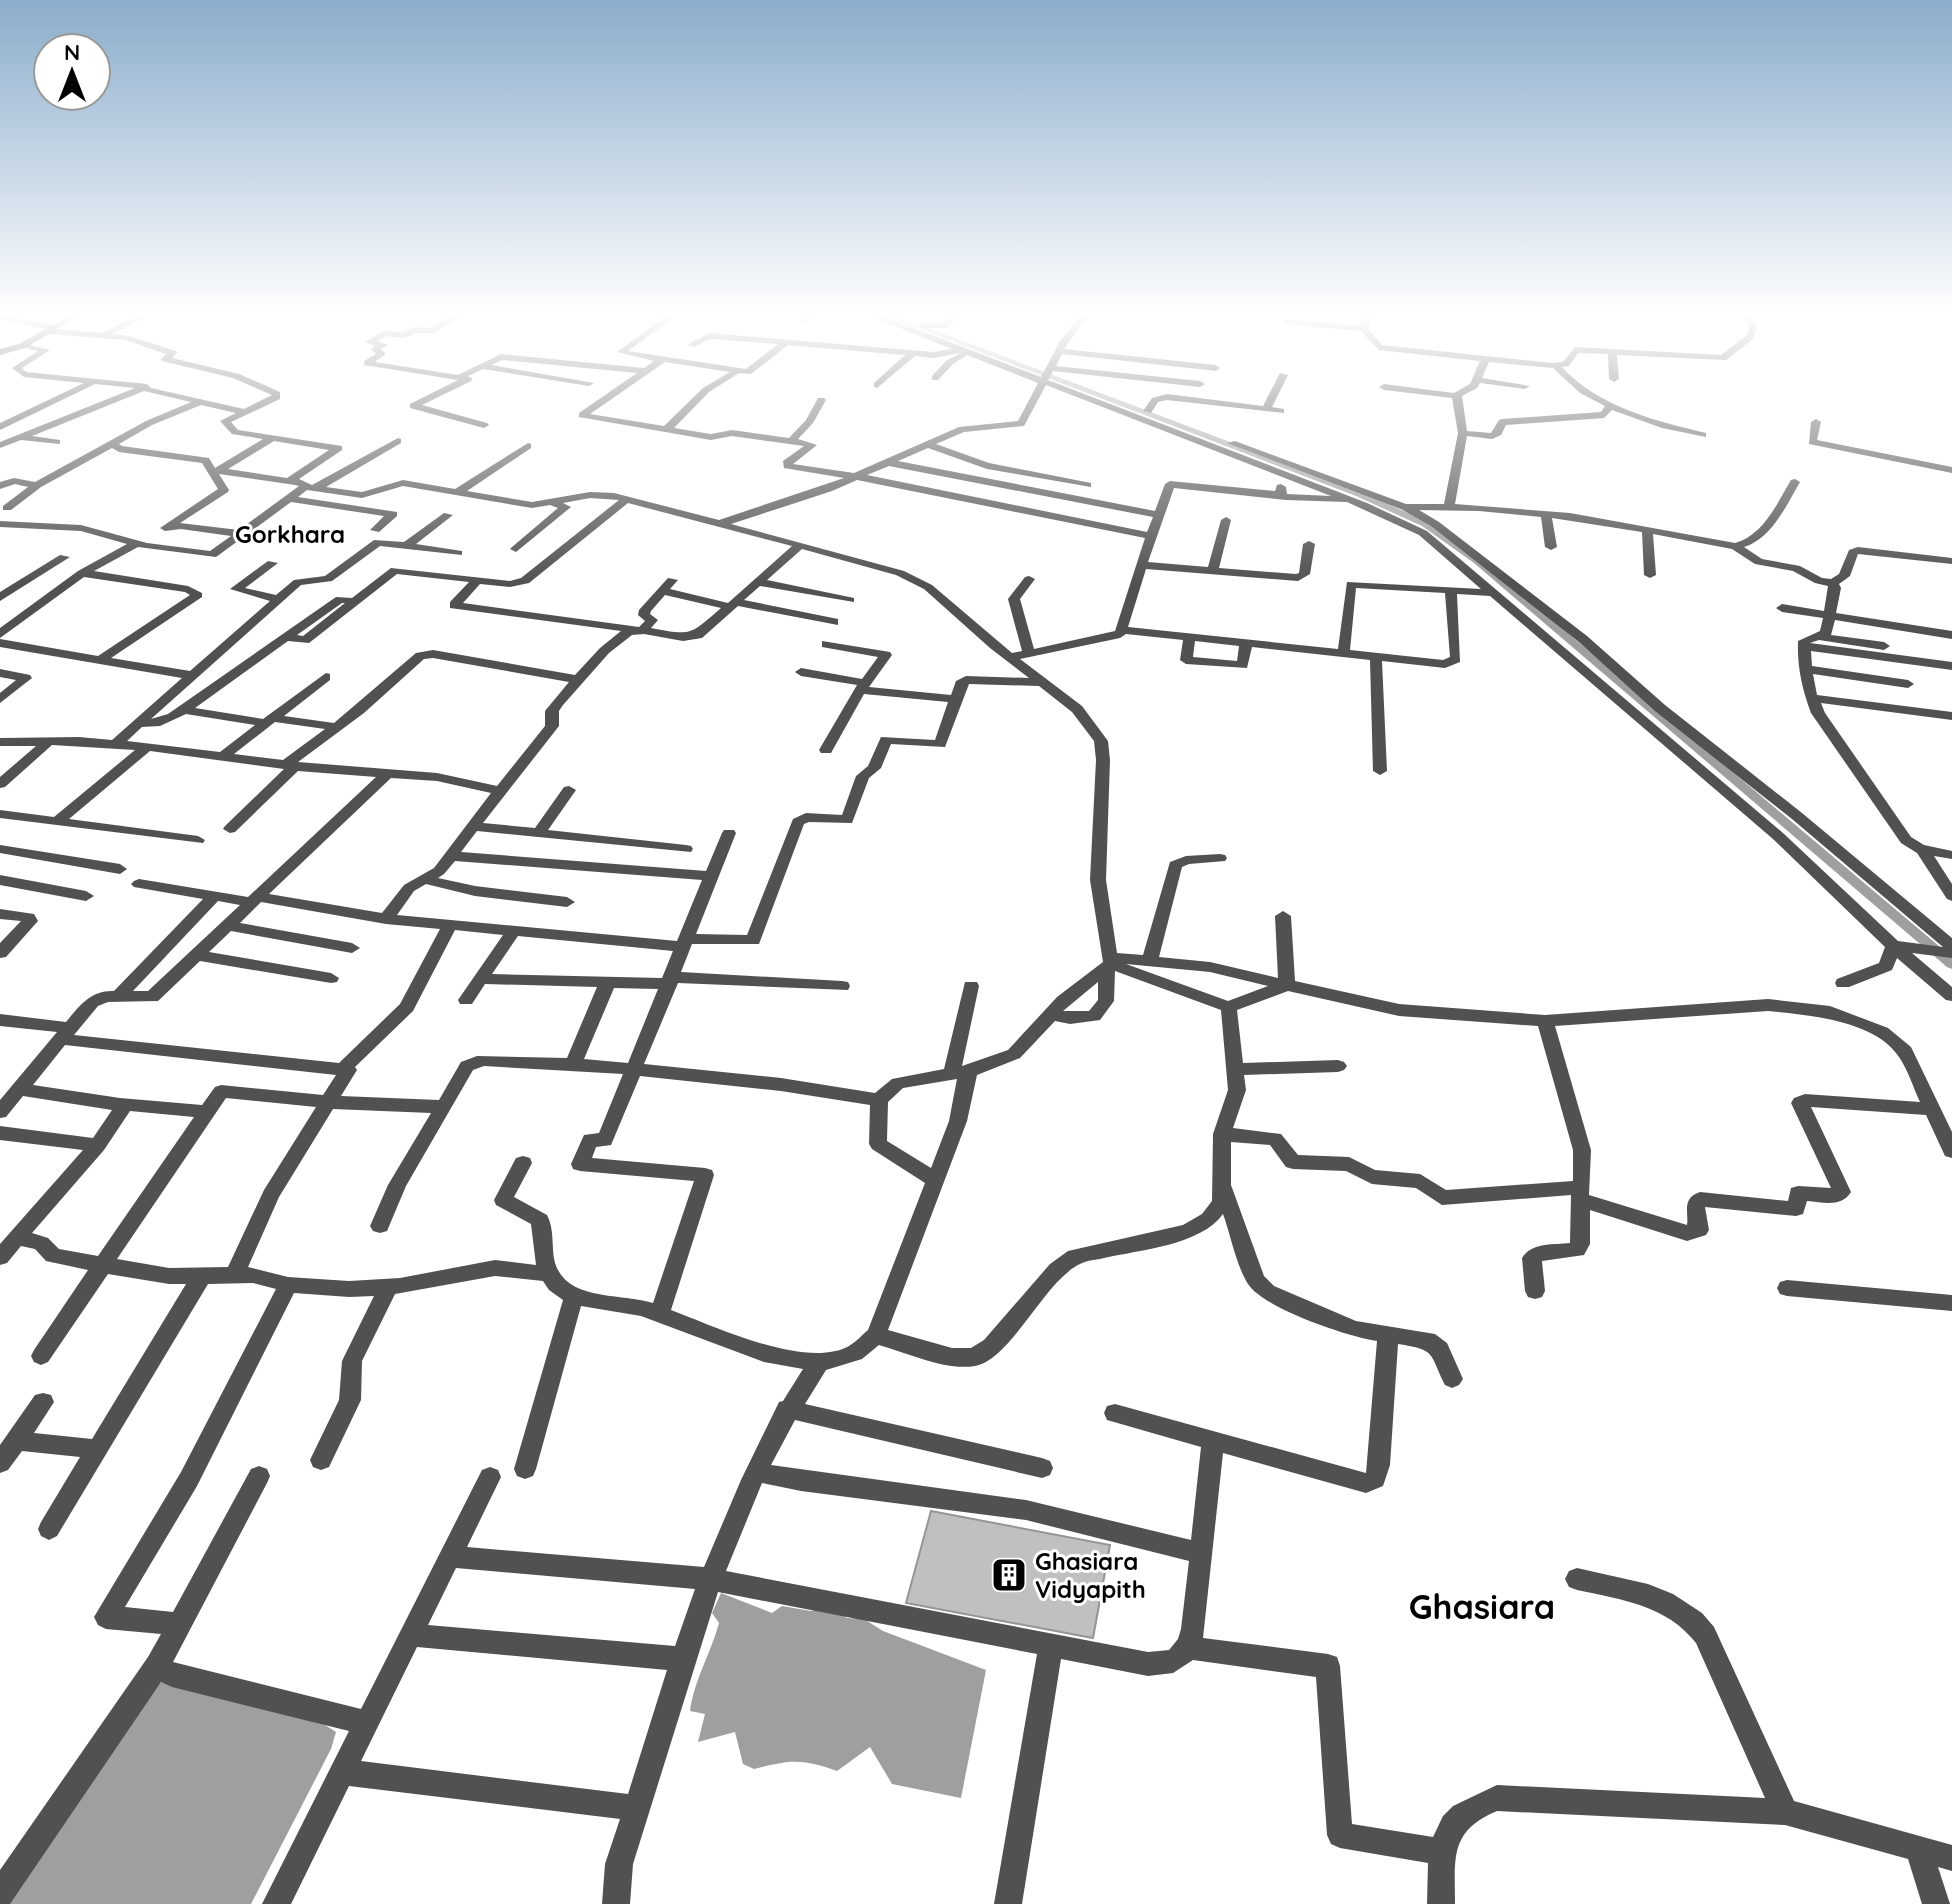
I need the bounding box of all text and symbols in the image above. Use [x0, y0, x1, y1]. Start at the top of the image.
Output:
north arrow [32, 32, 112, 112]
text: N [64, 38, 80, 66]
district label: Gorkhara [235, 519, 345, 549]
place label: Ghasiara Vidyapith [1035, 1546, 1146, 1604]
building icon: Ghasiara Vidyapith [990, 1556, 1028, 1594]
district label: Ghasiara [1409, 1585, 1555, 1628]

